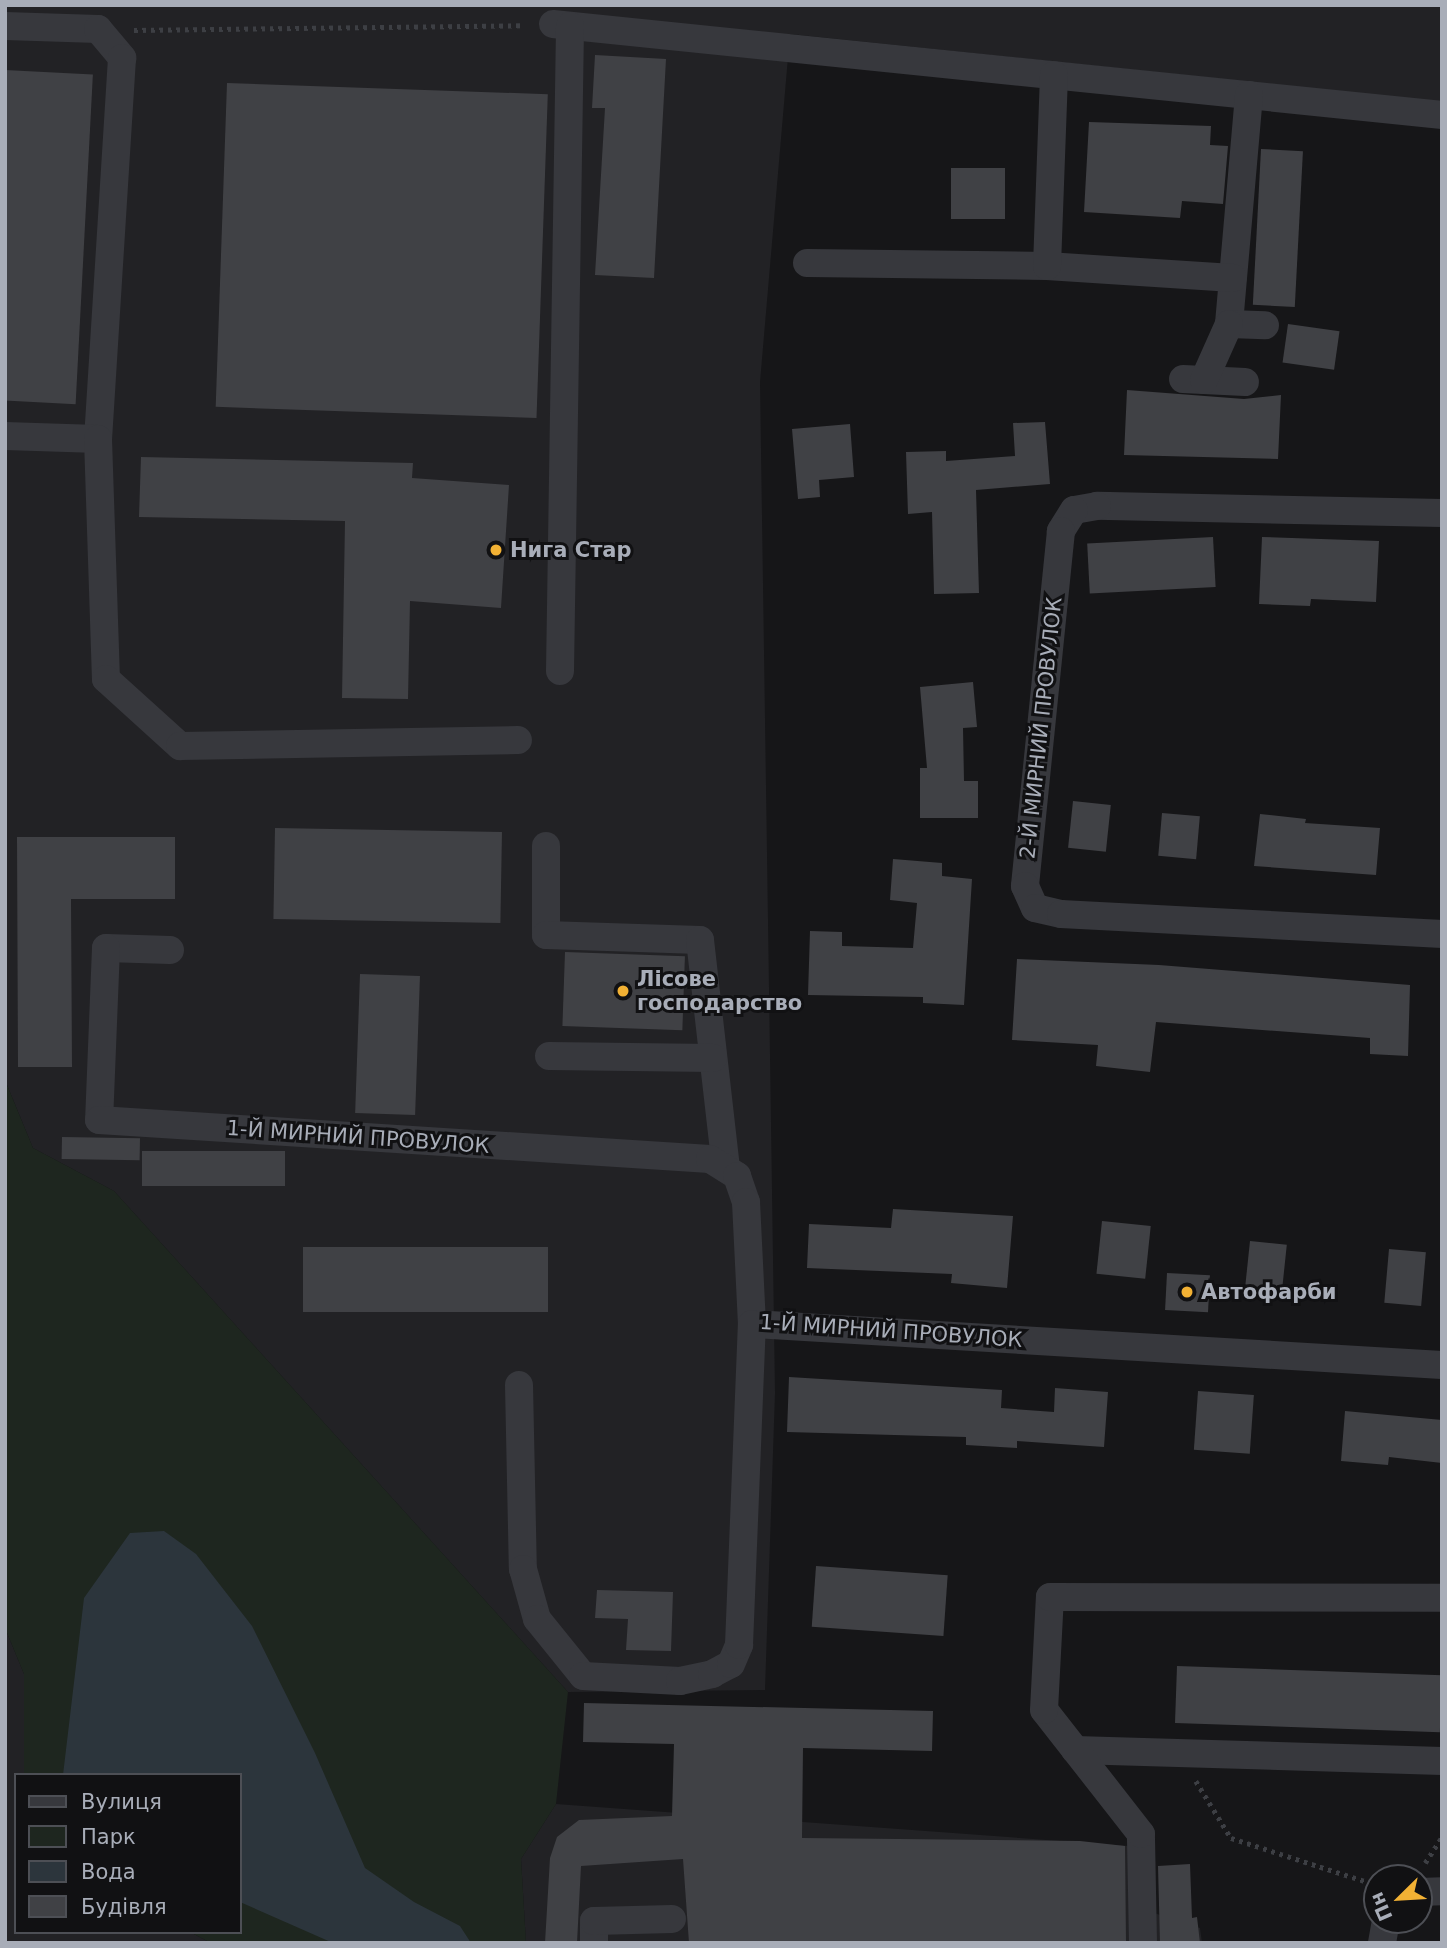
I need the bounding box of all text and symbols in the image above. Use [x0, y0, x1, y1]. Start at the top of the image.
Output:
place label: Нига Стар [510, 537, 632, 563]
marker: Нига Стар [488, 542, 504, 558]
street label: 2-Й МИРНИЙ ПРОВУЛОК [1015, 596, 1067, 860]
place label: Лісове господарство [637, 966, 802, 1016]
marker: Лісове господарство [615, 983, 631, 999]
street label: 1-Й МИРНИЙ ПРОВУЛОК [226, 1115, 490, 1159]
place label: Автофарби [1201, 1279, 1337, 1305]
marker: Автофарби [1179, 1284, 1195, 1300]
street label: 1-Й МИРНИЙ ПРОВУЛОК [759, 1309, 1023, 1353]
legend [14, 1773, 242, 1934]
text: Вулиця [81, 1790, 162, 1814]
text: Парк [81, 1825, 136, 1849]
text: Вода [81, 1860, 136, 1884]
north arrow [1363, 1864, 1433, 1934]
text: Пн [1365, 1889, 1397, 1924]
text: Будівля [81, 1895, 167, 1919]

